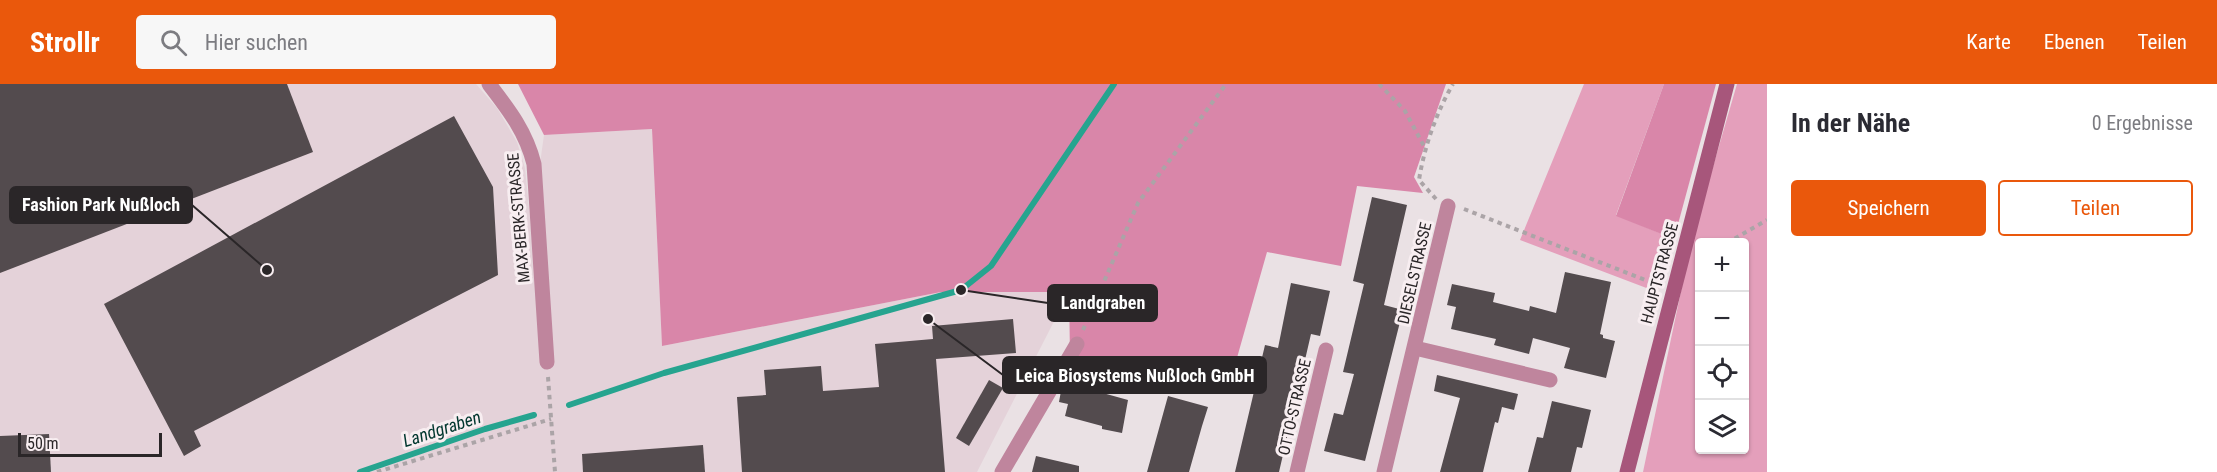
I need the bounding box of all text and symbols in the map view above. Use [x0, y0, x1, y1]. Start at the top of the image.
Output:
search box [136, 15, 556, 69]
text: Strollr [30, 26, 100, 59]
icon: search [157, 26, 190, 59]
text: Hier suchen [205, 30, 308, 55]
text: Karte [1966, 30, 2011, 54]
text: Ebenen [2044, 30, 2105, 54]
text: Teilen [2138, 30, 2187, 54]
text: In der Nähe [1791, 108, 1910, 138]
text: 0 Ergebnisse [2092, 111, 2193, 135]
street label: MAX-BERK-STRASSE [503, 152, 534, 284]
button: Speichern [1791, 180, 1986, 236]
button: Teilen [1998, 180, 2193, 236]
callout: Fashion Park Nußloch [10, 187, 192, 223]
text: Fashion Park Nußloch [22, 194, 180, 215]
street label: DIESELSTRASSE [1394, 220, 1435, 326]
street label: HAUPTSTRASSE [1637, 220, 1682, 326]
map controls [1695, 238, 1749, 454]
button: + [1695, 238, 1749, 292]
callout: Landgraben [1048, 285, 1157, 321]
text: Landgraben [1061, 292, 1145, 313]
button: − [1695, 292, 1749, 346]
button: locate [1695, 346, 1749, 400]
callout: Leica Biosystems Nußloch GmbH [1003, 357, 1266, 393]
street label: OTTO-STRASSE [1274, 357, 1315, 457]
text: Leica Biosystems Nußloch GmbH [1016, 365, 1254, 386]
button: layers [1695, 400, 1749, 454]
water label: Landgraben [400, 406, 484, 451]
scale bar [18, 430, 162, 458]
text: 50 m [27, 434, 59, 453]

